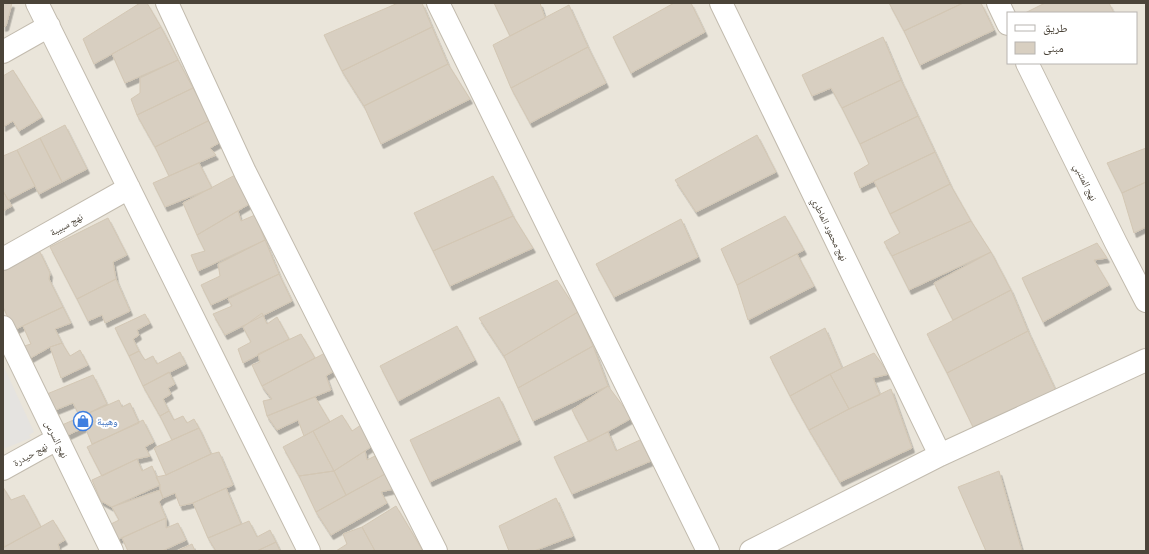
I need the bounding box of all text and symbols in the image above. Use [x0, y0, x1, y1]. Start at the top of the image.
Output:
legend [1007, 12, 1137, 64]
text: طريق [1043, 20, 1068, 35]
text: مبنى [1043, 40, 1064, 55]
street label: نهج المتنبي [1070, 161, 1100, 204]
street label: نهج محمود الماطري [807, 195, 851, 264]
street label: نهج سبيبة [47, 210, 85, 239]
shop icon: وهيبة [72, 410, 94, 432]
place label: وهيبة [97, 415, 118, 427]
street label: نهج السرس [42, 418, 71, 460]
street label: نهج حيدرة [11, 439, 50, 469]

